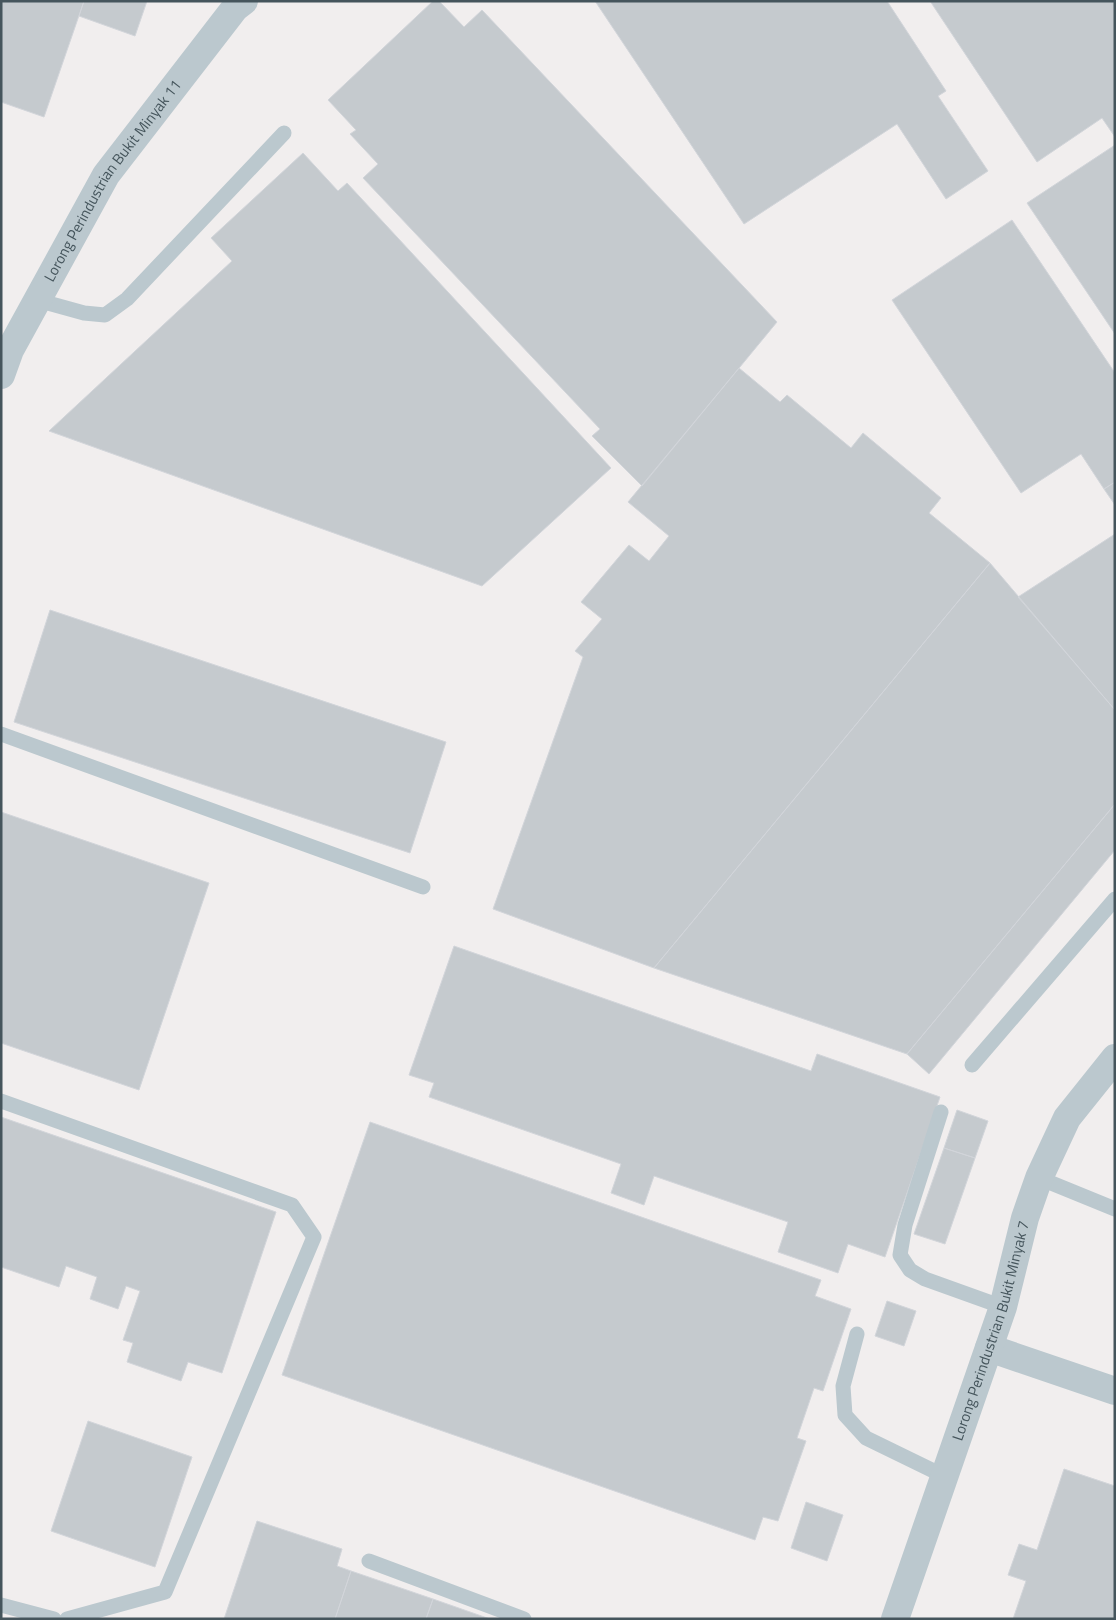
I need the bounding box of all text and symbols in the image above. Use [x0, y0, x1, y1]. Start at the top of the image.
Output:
street label: Lorong Perindustrian Bukit Minyak 11 [38, 75, 187, 286]
street label: Lorong Perindustrian Bukit Minyak 7 [946, 1218, 1035, 1444]

